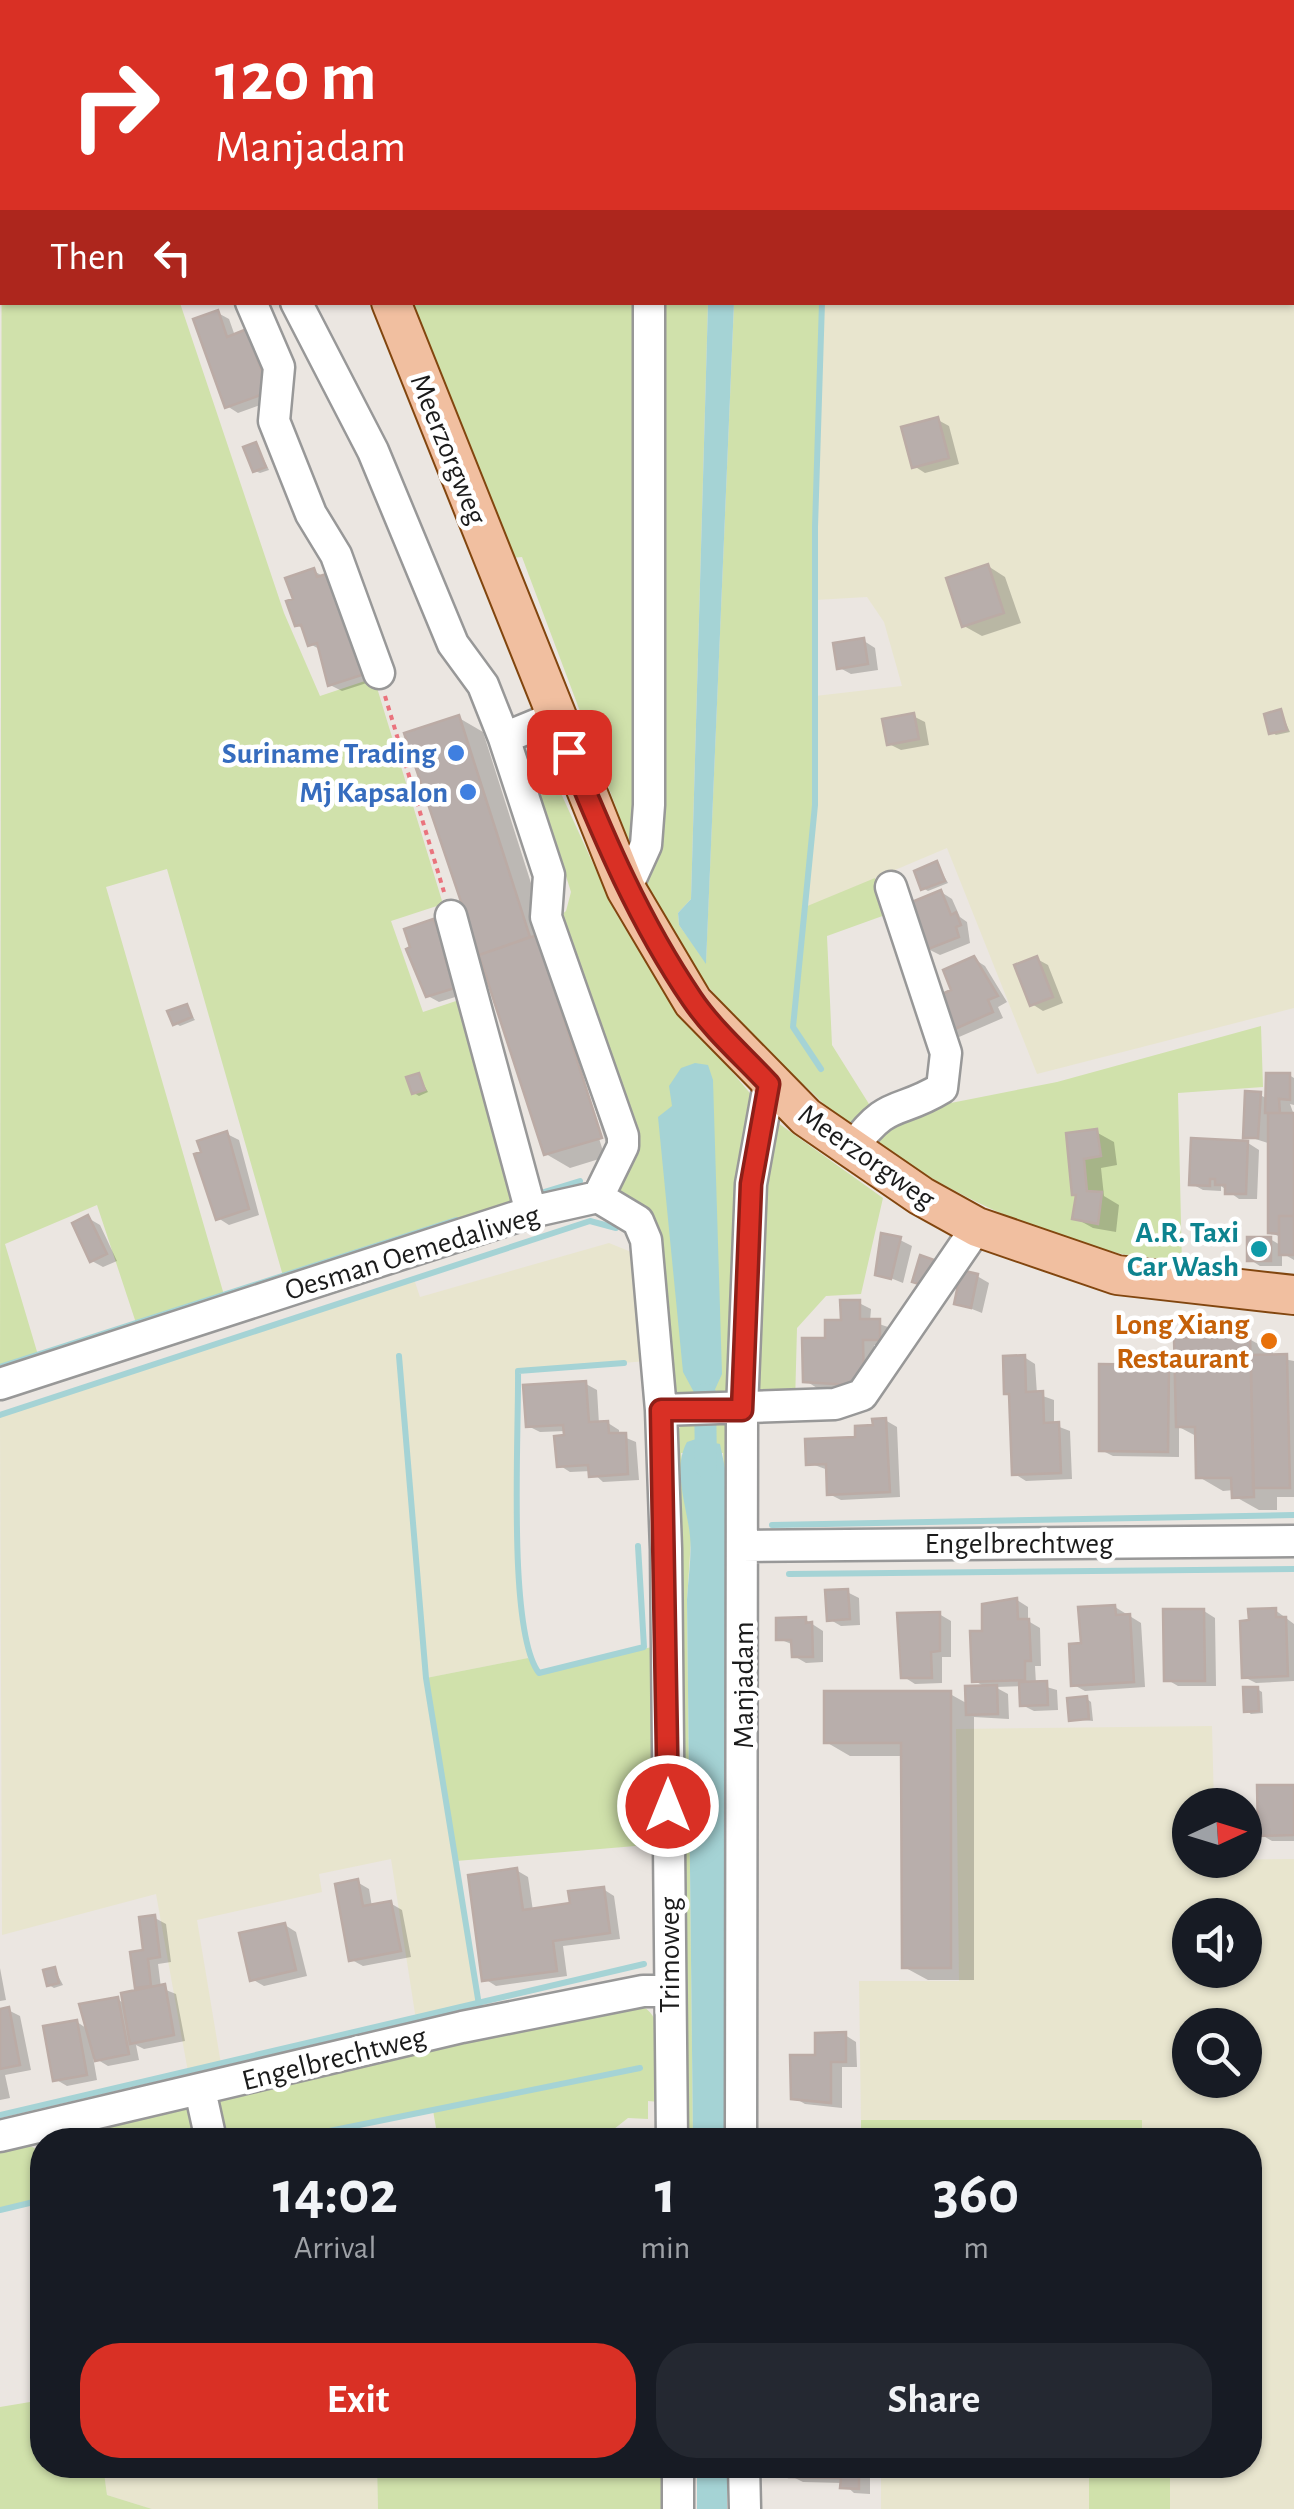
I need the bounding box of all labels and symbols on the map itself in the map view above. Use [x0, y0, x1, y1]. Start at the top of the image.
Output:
street label: Meerzorgweg [404, 370, 492, 529]
pin [527, 710, 612, 795]
place label: Suriname Trading [222, 739, 437, 769]
marker: Suriname Trading [445, 742, 467, 764]
place label: Mj Kapsalon [299, 778, 448, 808]
marker: Mj Kapsalon [457, 781, 479, 803]
street label: Meerzorgweg [793, 1099, 940, 1215]
street label: Oesman Oemedaliweg [281, 1200, 544, 1306]
place label: A.R. Taxi Car Wash [1127, 1218, 1239, 1282]
marker: A.R. Taxi Car Wash [1248, 1238, 1270, 1260]
place label: Long Xiang Restaurant [1115, 1310, 1250, 1374]
marker: Long Xiang Restaurant [1258, 1330, 1280, 1352]
street label: Engelbrechtweg [925, 1529, 1114, 1559]
street label: Manjadam [729, 1621, 759, 1749]
position arrow [616, 1754, 720, 1858]
north arrow [1172, 1788, 1262, 1878]
street label: Trimoweg [655, 1897, 685, 2013]
street label: Engelbrechtweg [239, 2021, 430, 2096]

